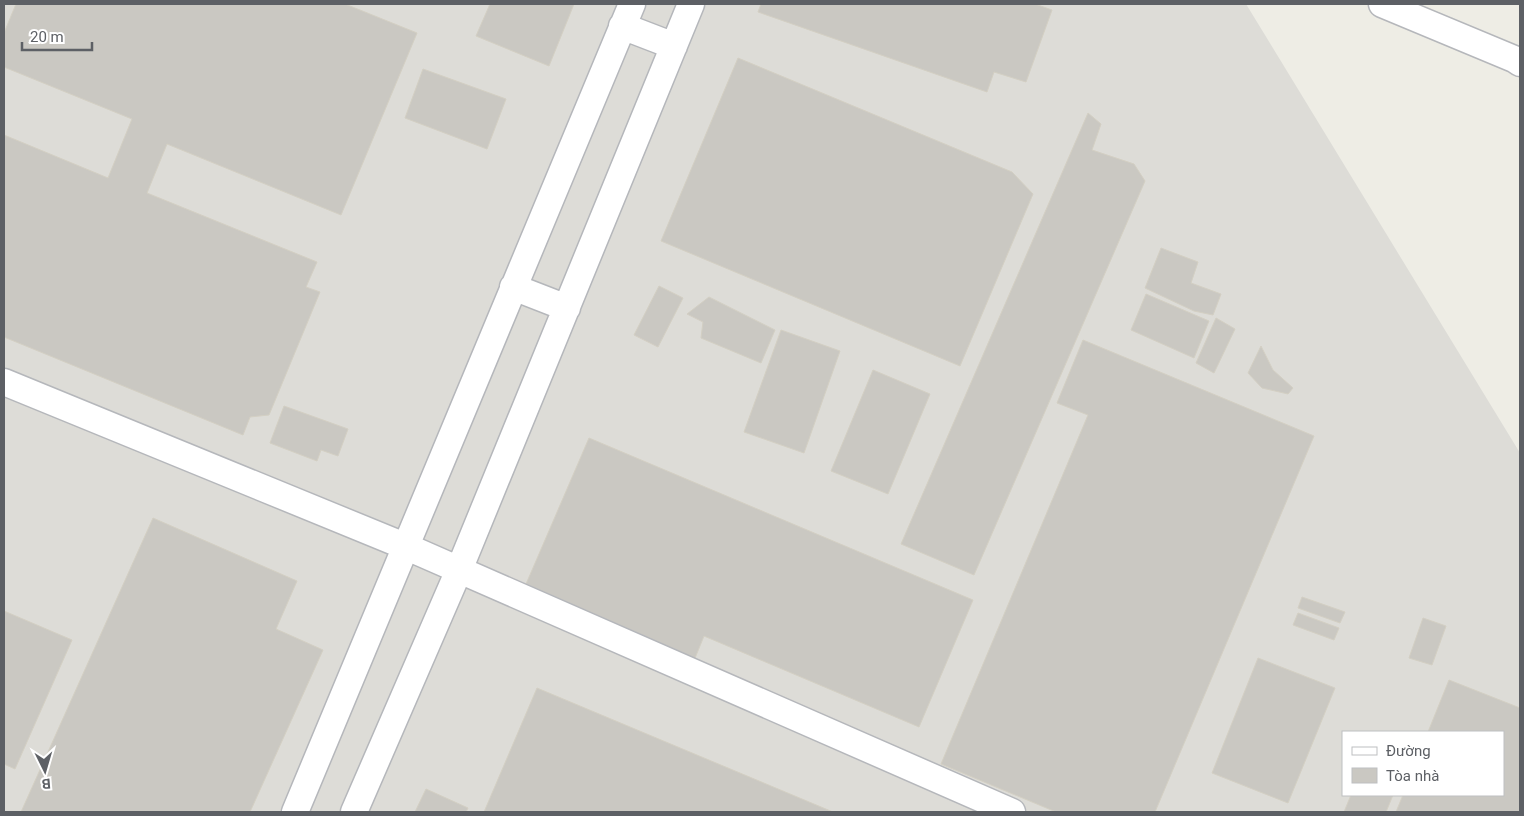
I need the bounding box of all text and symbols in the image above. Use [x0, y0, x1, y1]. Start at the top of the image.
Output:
scale bar [22, 20, 92, 52]
text: 20 m [30, 28, 64, 46]
legend [1342, 731, 1504, 796]
text: Đường [1386, 742, 1431, 760]
north arrow [20, 746, 70, 796]
text: Tòa nhà [1386, 767, 1439, 785]
text: B [41, 776, 51, 792]

